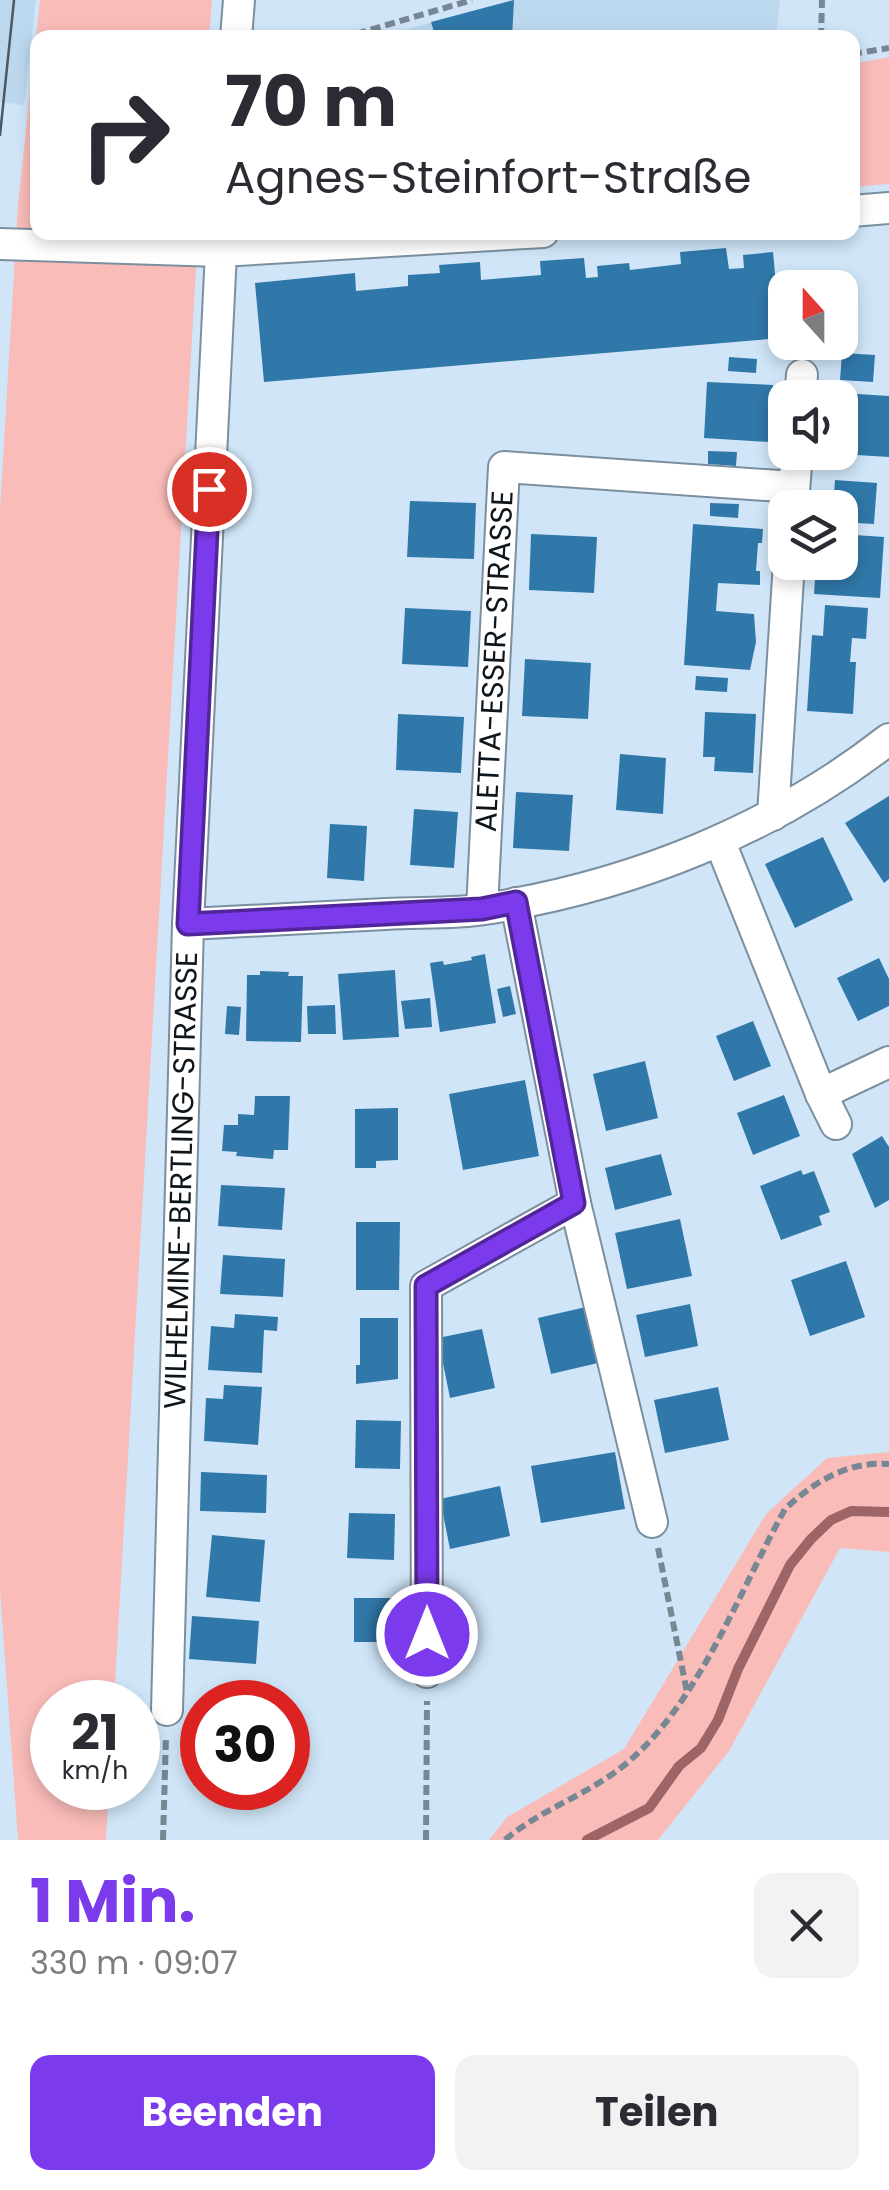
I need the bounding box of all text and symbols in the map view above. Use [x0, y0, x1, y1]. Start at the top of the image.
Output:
text: 70 m [225, 52, 397, 151]
icon: right [60, 70, 190, 200]
text: Agnes-Steinfort-Straße [225, 146, 751, 209]
north arrow [768, 270, 858, 360]
map controls [768, 270, 858, 580]
button: sound [768, 380, 858, 470]
pin [167, 447, 252, 532]
icon: arrive [182, 462, 237, 517]
street label: ALETTA-ESSER-STRASSE [464, 490, 524, 833]
button: layers [768, 490, 858, 580]
street label: WILHELMINE-BERTLING-STRASSE [153, 951, 208, 1409]
position arrow [375, 1582, 479, 1686]
speed limit sign: 30 [180, 1680, 310, 1810]
text: 21 [71, 1697, 119, 1768]
text: km/h [62, 1753, 128, 1788]
text: 1 Min. [30, 1859, 195, 1943]
button: close [754, 1873, 859, 1978]
text: 330 m · 09:07 [30, 1940, 238, 1985]
button: Beenden [30, 2055, 435, 2170]
button: Teilen [455, 2055, 859, 2170]

